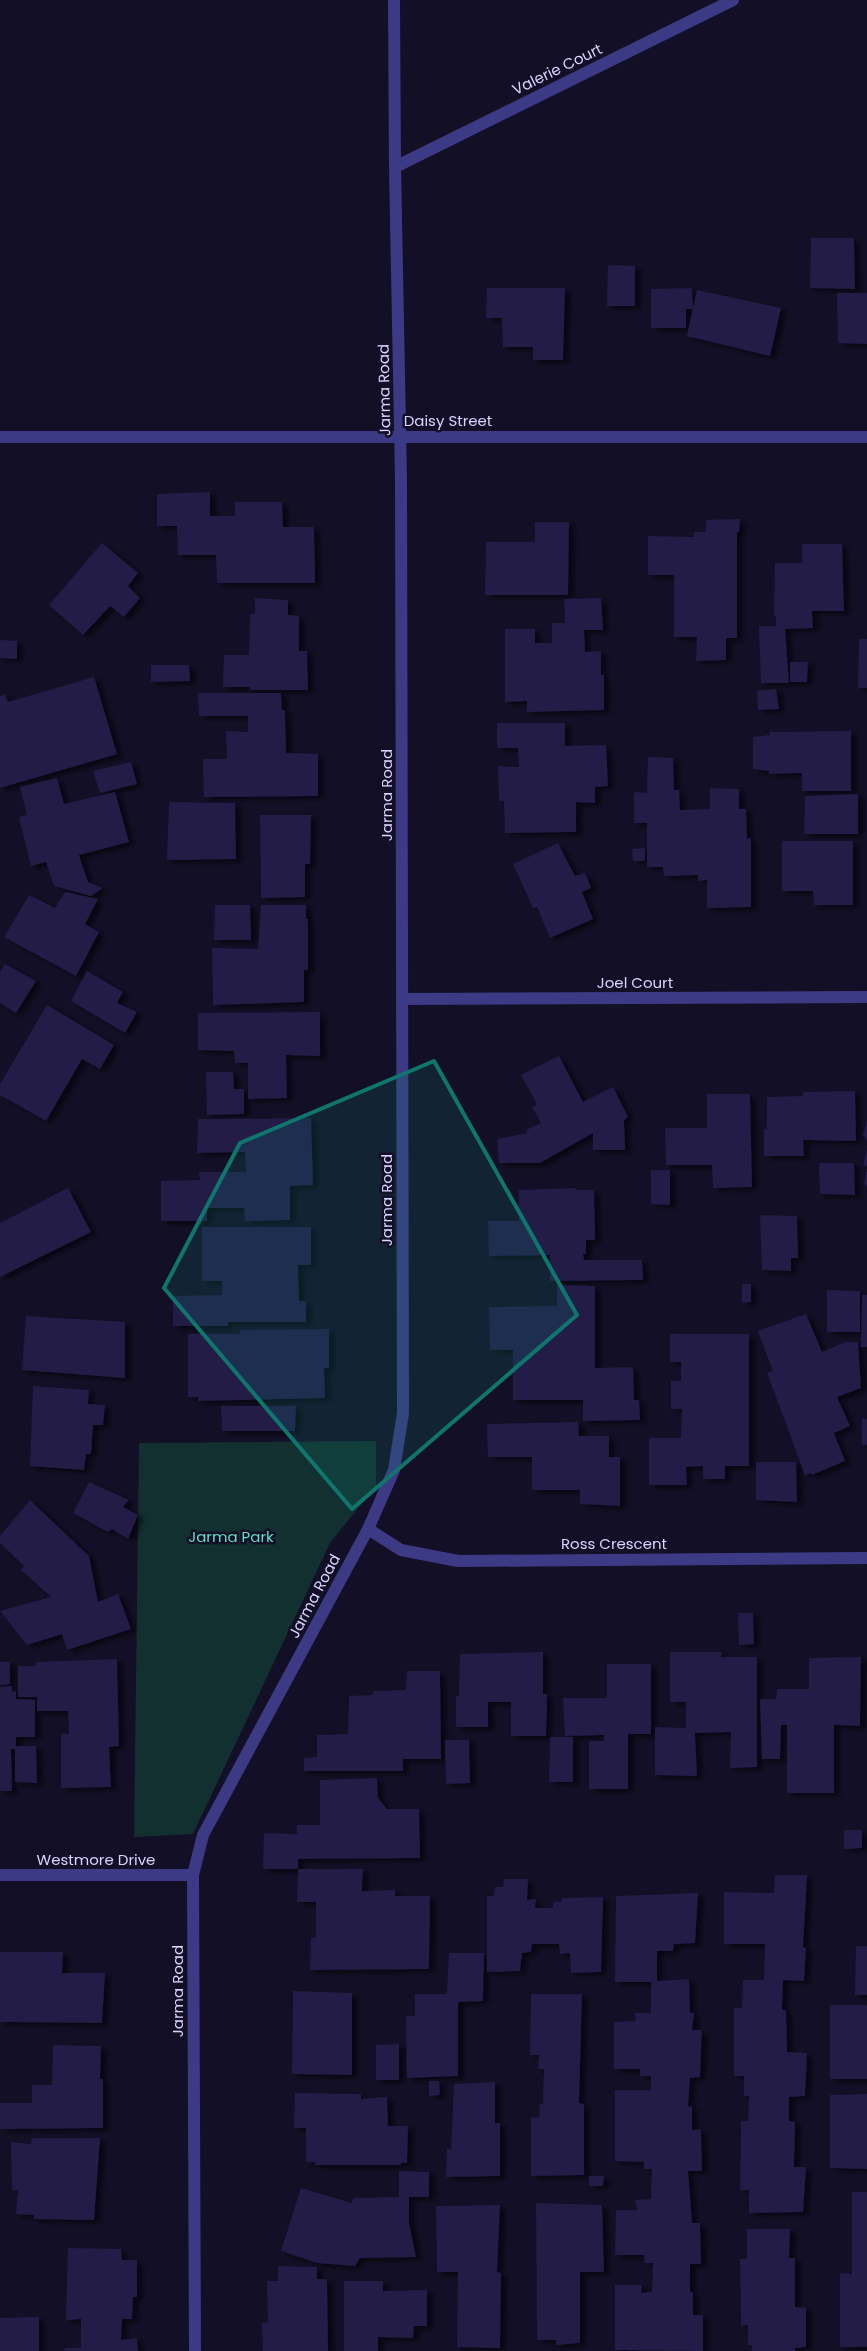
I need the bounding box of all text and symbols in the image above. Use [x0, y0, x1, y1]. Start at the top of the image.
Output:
street label: Valerie Court [508, 38, 606, 100]
street label: Jarma Road [373, 344, 395, 436]
street label: Daisy Street [404, 410, 492, 431]
street label: Jarma Road [376, 749, 397, 841]
street label: Joel Court [597, 972, 673, 993]
street label: Jarma Road [376, 1154, 397, 1246]
park label: Jarma Park [188, 1526, 274, 1547]
street label: Ross Crescent [561, 1533, 667, 1554]
street label: Jarma Road [283, 1550, 345, 1642]
street label: Westmore Drive [37, 1849, 155, 1870]
street label: Jarma Road [167, 1945, 188, 2037]

